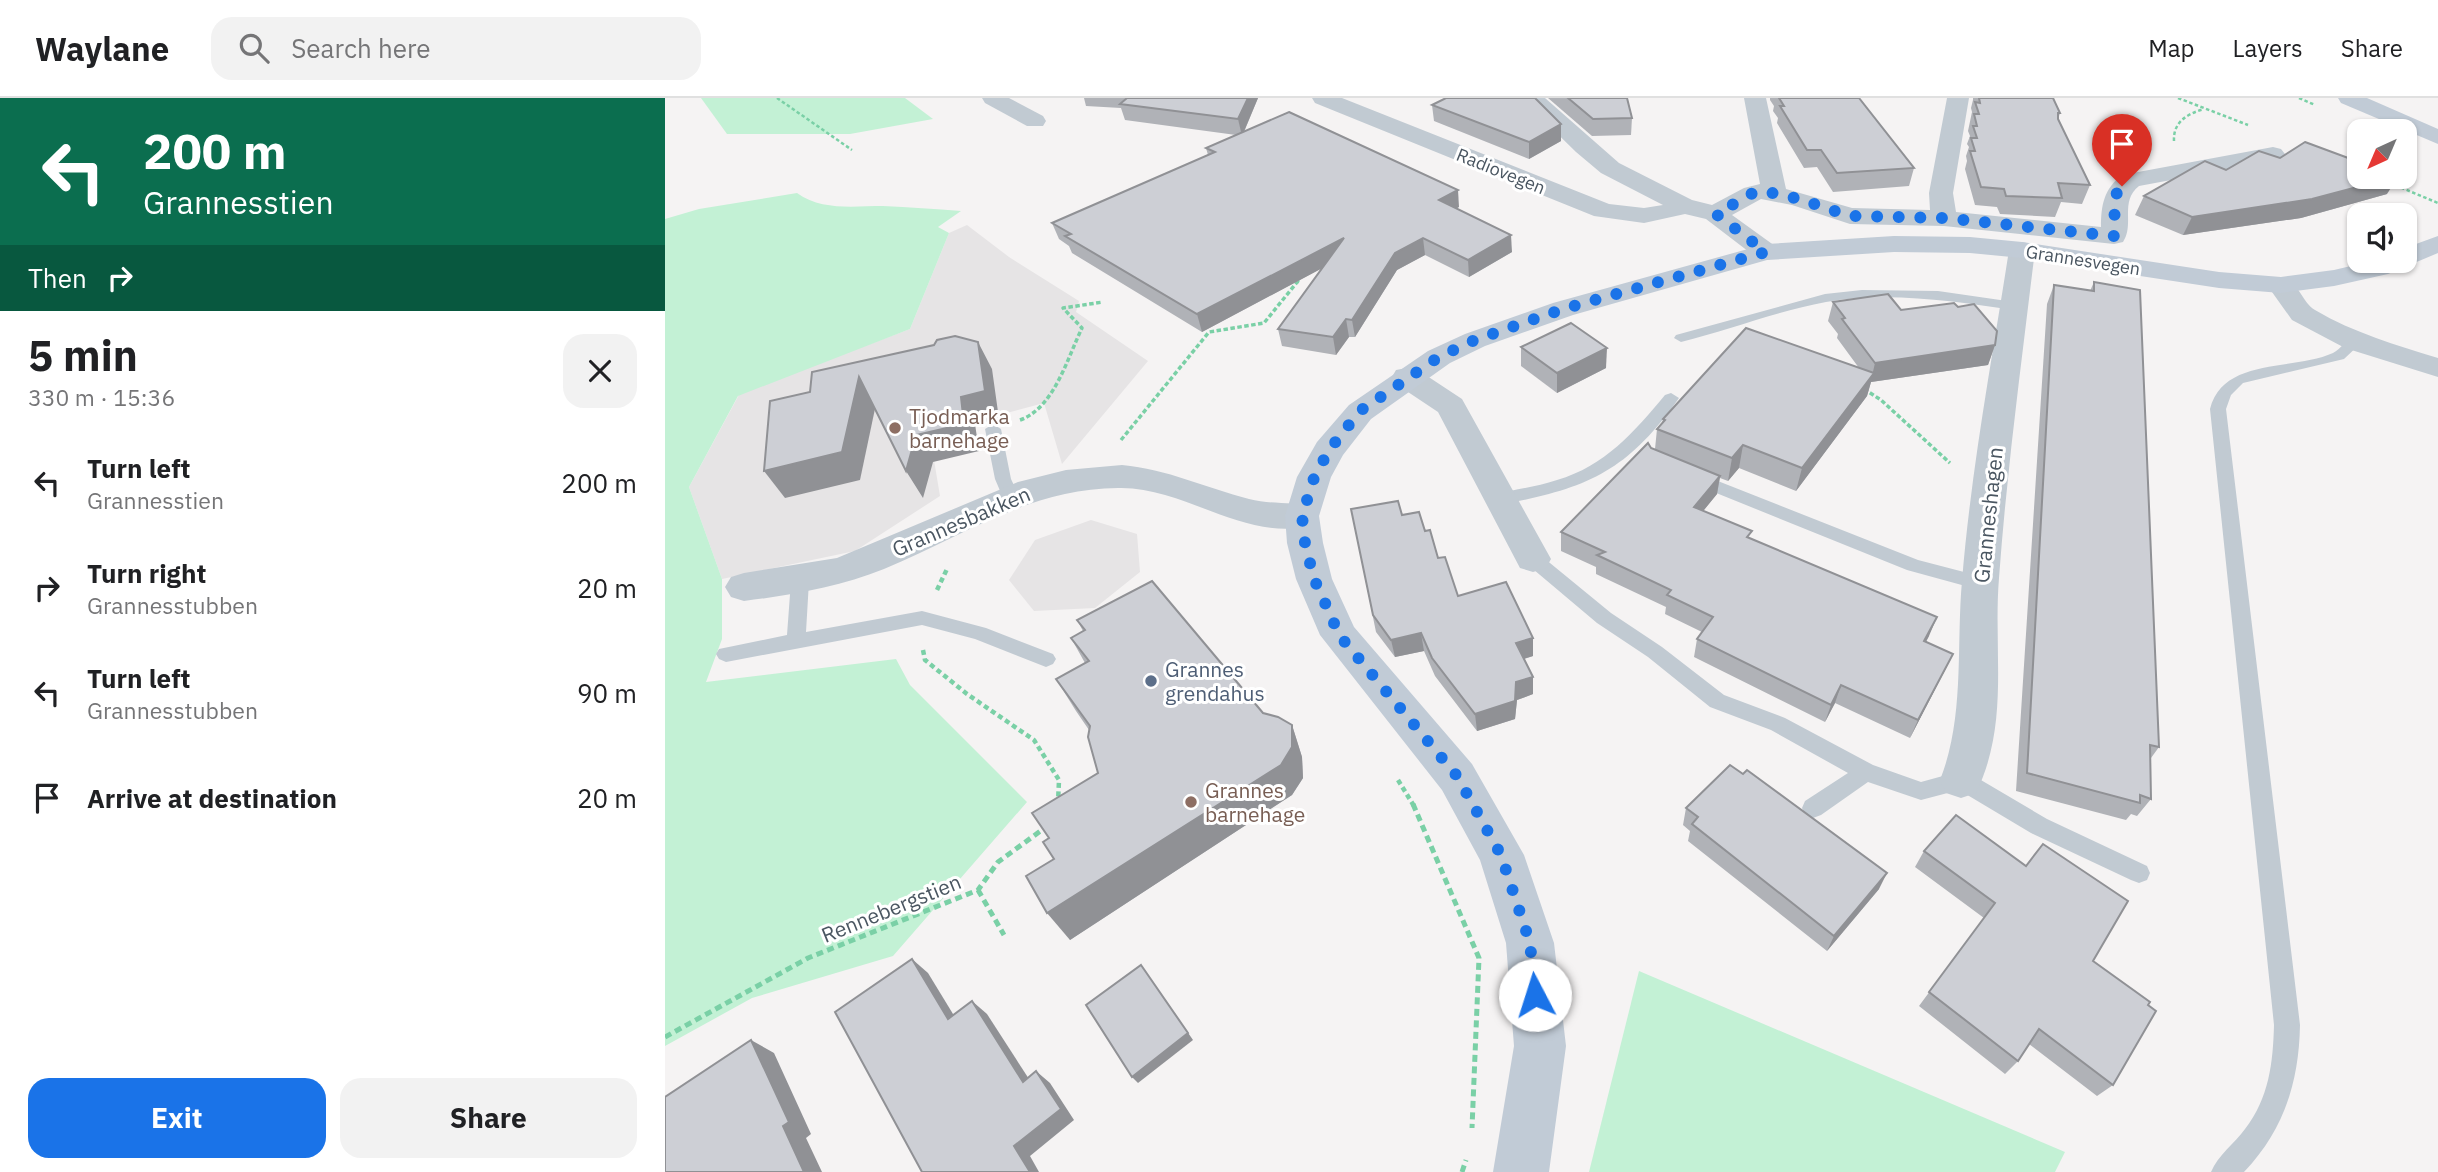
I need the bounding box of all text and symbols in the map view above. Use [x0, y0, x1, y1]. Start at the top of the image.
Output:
search box [211, 17, 701, 80]
text: Waylane [35, 27, 169, 70]
icon: search [235, 29, 273, 67]
text: Search here [291, 31, 431, 65]
text: Map [2148, 32, 2195, 64]
text: Layers [2233, 32, 2303, 64]
text: Share [2341, 32, 2403, 64]
pin [2092, 114, 2152, 186]
text: 200 m [143, 119, 287, 182]
north arrow [2347, 119, 2417, 189]
map controls [2347, 119, 2417, 273]
icon: arrive [2103, 125, 2141, 163]
icon: left [28, 126, 119, 217]
street label: Radiovegen [1453, 143, 1549, 199]
text: Grannesstien [143, 181, 334, 223]
button: sound [2347, 203, 2417, 273]
street label: Grannesvegen [2024, 240, 2142, 280]
icon: right [101, 259, 139, 297]
text: Then [28, 261, 87, 295]
text: 5 min [28, 328, 138, 383]
button: close [563, 334, 637, 408]
text: 330 m · 15:36 [28, 382, 175, 412]
place label: Tjodmarka barnehage [909, 402, 1010, 454]
marker: Tjodmarka barnehage [887, 420, 903, 436]
street label: Granneshagen [1967, 446, 2009, 584]
text: Turn left [87, 451, 190, 485]
icon: left [28, 464, 66, 502]
text: 200 m [561, 466, 637, 500]
street label: Grannesbakken [888, 479, 1034, 563]
text: Grannesstien [87, 485, 224, 515]
text: Turn right [87, 556, 206, 590]
icon: right [28, 569, 66, 607]
text: 20 m [577, 571, 637, 605]
text: Grannesstubben [87, 590, 258, 620]
place label: Grannes grendahus [1165, 655, 1265, 707]
text: Turn left [87, 661, 190, 695]
marker: Grannes grendahus [1143, 673, 1159, 689]
icon: left [28, 674, 66, 712]
text: 90 m [577, 676, 637, 710]
text: Grannesstubben [87, 695, 258, 725]
place label: Grannes barnehage [1205, 776, 1305, 828]
icon: arrive [28, 779, 66, 817]
text: Arrive at destination [87, 781, 337, 815]
text: 20 m [577, 781, 637, 815]
marker: Grannes barnehage [1183, 794, 1199, 810]
street label: Rennebergstien [817, 867, 965, 949]
position arrow [1498, 958, 1572, 1032]
button: Exit [28, 1078, 326, 1158]
button: Share [340, 1078, 637, 1158]

